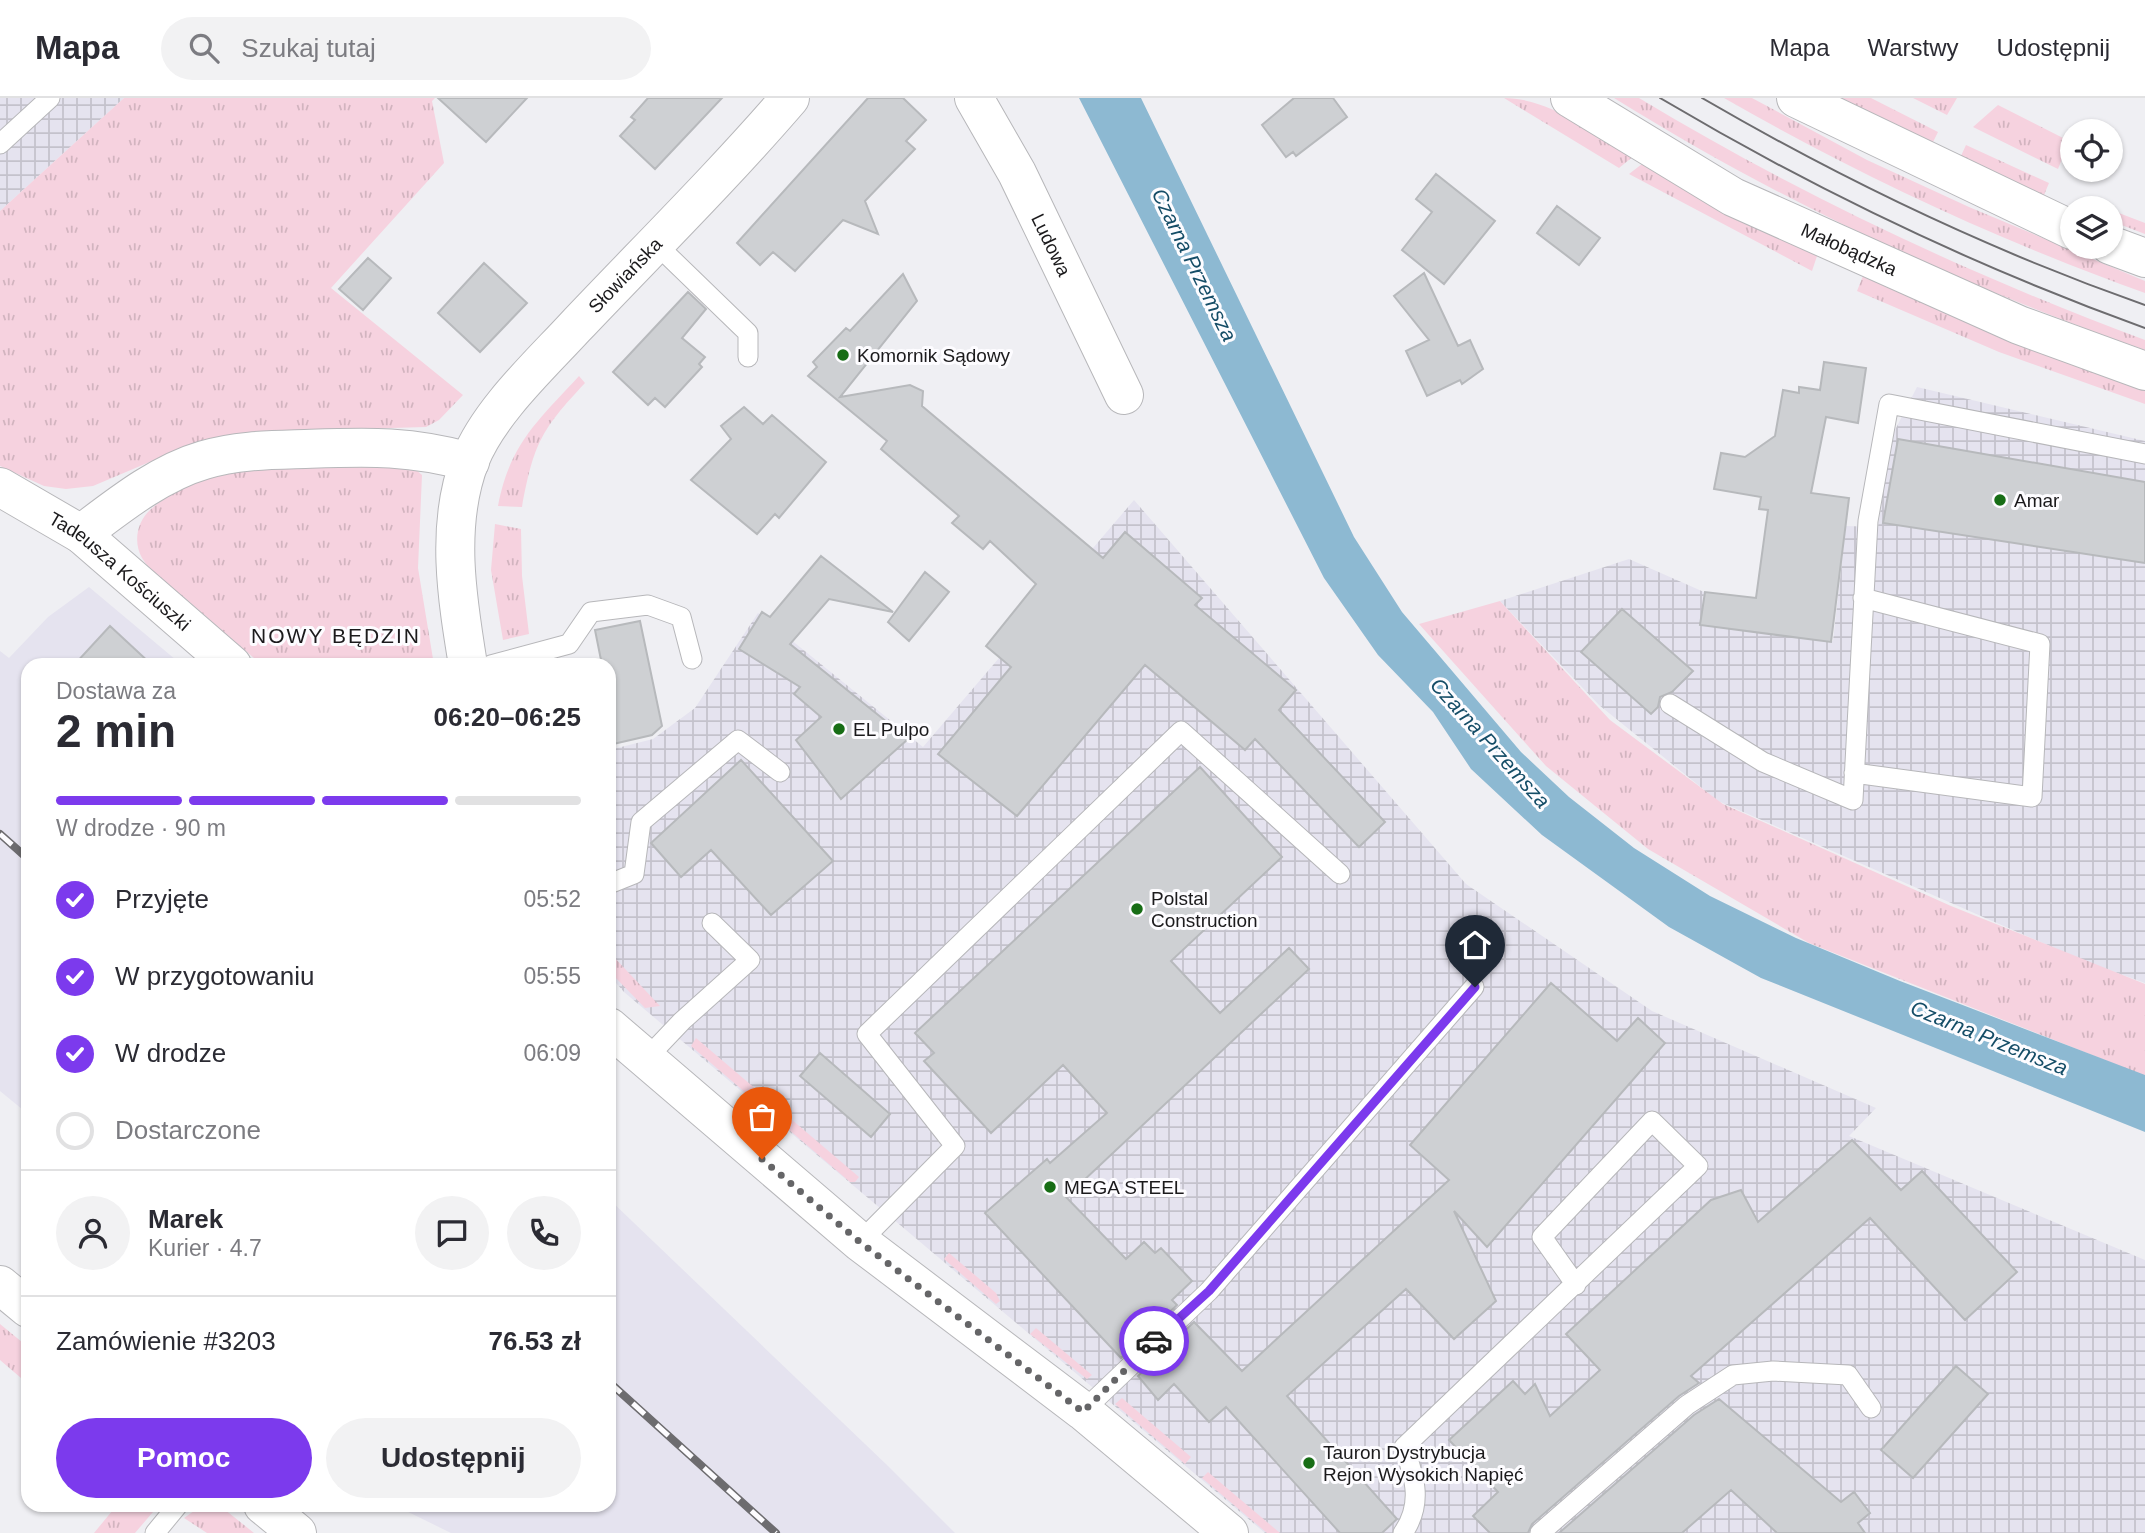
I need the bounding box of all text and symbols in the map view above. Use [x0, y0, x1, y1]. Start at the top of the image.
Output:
search box [161, 17, 651, 80]
text: Mapa [35, 29, 119, 66]
icon: search [185, 29, 223, 67]
text: Szukaj tutaj [241, 33, 376, 63]
text: Mapa [1769, 34, 1829, 61]
text: Warstwy [1867, 34, 1959, 61]
text: Udostępnij [1997, 34, 2110, 61]
map controls [2060, 119, 2123, 259]
button: locate [2060, 119, 2123, 182]
water label: Czarna Przemsza [1148, 185, 1241, 345]
button: layers [2060, 196, 2123, 259]
street label: Ludowa [1027, 210, 1075, 280]
street label: Małobądzka [1798, 219, 1900, 280]
street label: Słowiańska [584, 233, 666, 317]
place label: Komornik Sądowy [857, 345, 1011, 366]
marker: Komornik Sądowy [835, 347, 851, 363]
place label: Amar [2014, 490, 2060, 511]
marker: Amar [1992, 492, 2008, 508]
street label: Tadeusza Kościuszki [45, 508, 195, 635]
district label: NOWY BĘDZIN [251, 624, 421, 647]
water label: Czarna Przemsza [1426, 673, 1555, 812]
text: Dostawa za [56, 678, 176, 704]
text: 06:20–06:25 [434, 702, 581, 732]
text: 2 min [56, 705, 176, 757]
place label: EL Pulpo [853, 719, 929, 740]
marker: EL Pulpo [831, 721, 847, 737]
text: W drodze · 90 m [56, 815, 226, 841]
icon: check [56, 881, 94, 919]
text: Przyjęte [115, 884, 209, 914]
text: 05:52 [523, 886, 581, 912]
place label: Polstal Construction [1151, 888, 1258, 931]
marker: Polstal Construction [1129, 901, 1145, 917]
pin [1445, 915, 1505, 987]
icon: home [1456, 926, 1494, 964]
icon: check [56, 958, 94, 996]
text: W przygotowaniu [115, 961, 314, 991]
text: 05:55 [523, 963, 581, 989]
water label: Czarna Przemsza [1908, 996, 2071, 1079]
icon: check [56, 1035, 94, 1073]
text: W drodze [115, 1038, 226, 1068]
text: 06:09 [523, 1040, 581, 1066]
pin [732, 1087, 792, 1159]
icon: bag [743, 1098, 781, 1136]
text: Dostarczone [115, 1115, 261, 1145]
place label: MEGA STEEL [1064, 1177, 1184, 1198]
marker: MEGA STEEL [1042, 1179, 1058, 1195]
button: person [56, 1196, 130, 1270]
button: chat [415, 1196, 489, 1270]
button: phone [507, 1196, 581, 1270]
text: Marek [148, 1204, 223, 1234]
text: Kurier · 4.7 [148, 1235, 262, 1261]
courier [1119, 1306, 1189, 1376]
icon: car [1135, 1322, 1173, 1360]
text: Zamówienie #3203 [56, 1326, 276, 1356]
text: 76.53 zł [488, 1326, 581, 1356]
button: Pomoc [56, 1418, 312, 1498]
button: Udostępnij [326, 1418, 581, 1498]
place label: Tauron Dystrybucja Rejon Wysokich Napięć [1323, 1442, 1523, 1485]
marker: Tauron Dystrybucja Rejon Wysokich Napięć [1301, 1455, 1317, 1471]

